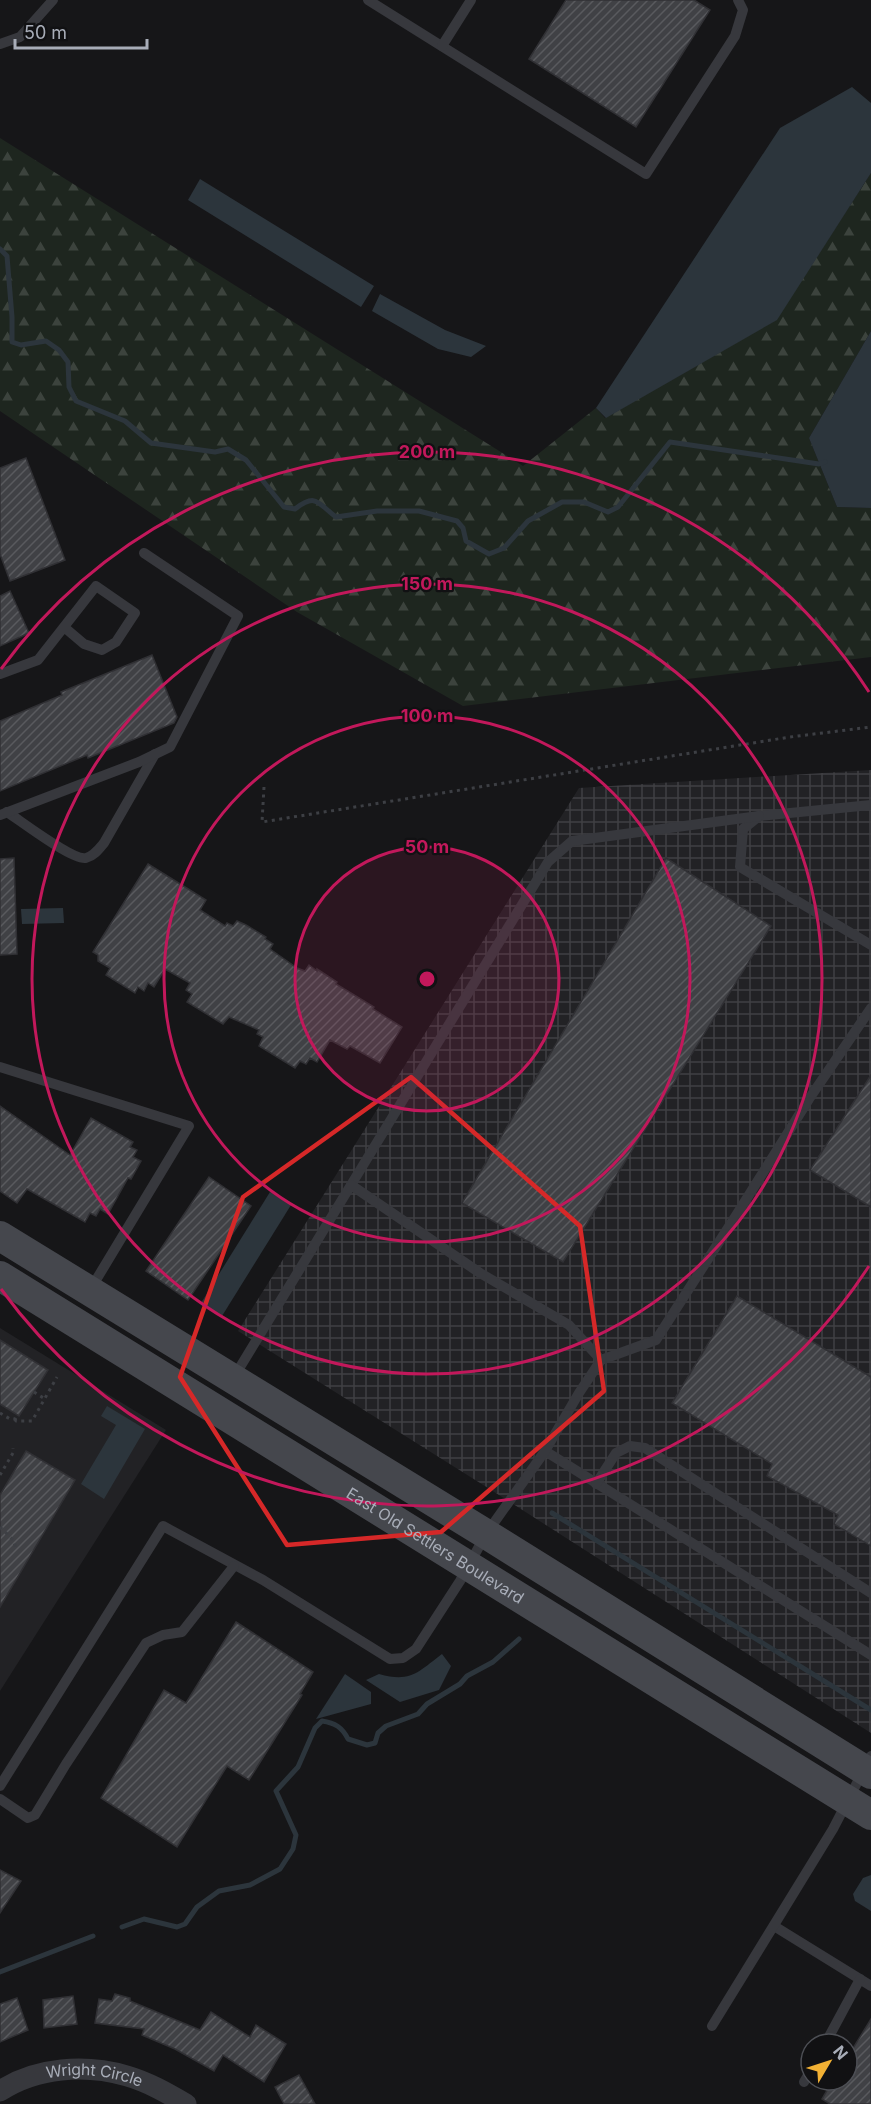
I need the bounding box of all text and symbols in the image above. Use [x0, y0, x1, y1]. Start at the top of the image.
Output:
scale bar [15, 12, 147, 50]
text: 50 m [24, 22, 67, 43]
text: 200 m [399, 441, 455, 462]
text: 150 m [401, 573, 453, 594]
text: 100 m [401, 705, 453, 726]
text: 50 m [405, 836, 449, 857]
centre of rings [417, 969, 437, 989]
street label: East Old Settlers Boulevard [343, 1483, 528, 1608]
north arrow [799, 2032, 859, 2092]
text: N [829, 2042, 852, 2064]
street label: Wright Circle [45, 2059, 146, 2091]

